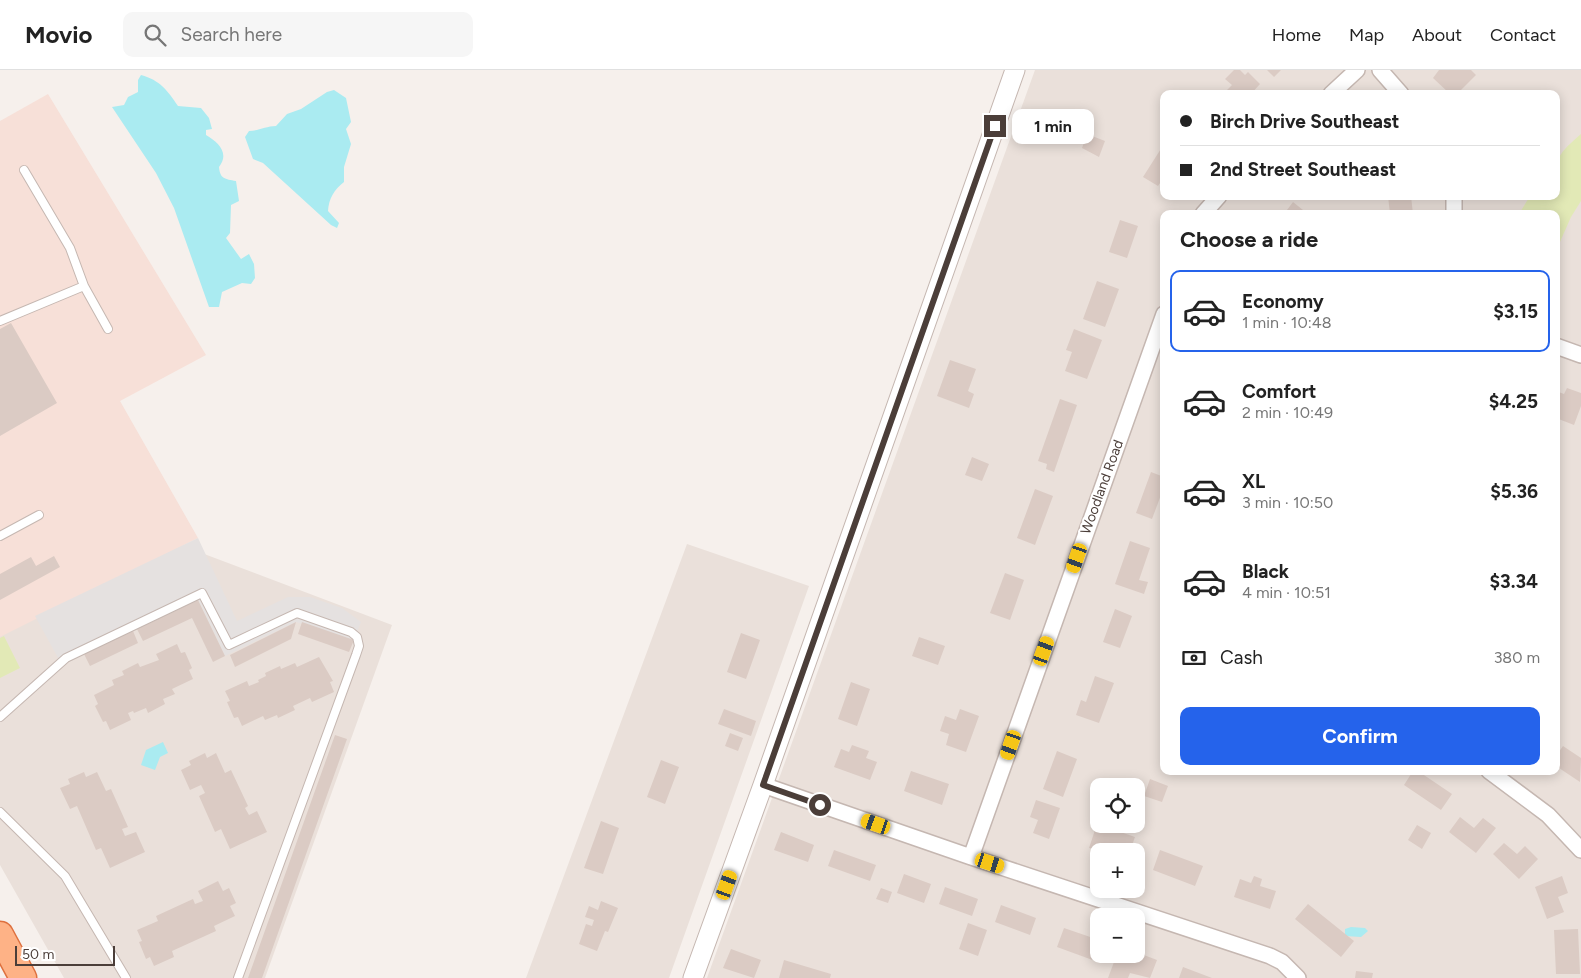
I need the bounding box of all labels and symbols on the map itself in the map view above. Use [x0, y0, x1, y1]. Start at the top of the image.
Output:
callout: 1 min [1012, 108, 1095, 144]
route end [984, 115, 1006, 137]
street label: Woodland Road [1077, 437, 1127, 537]
car [1065, 541, 1088, 575]
car [1031, 634, 1056, 668]
car [999, 728, 1022, 762]
route start [809, 794, 831, 816]
car [859, 812, 892, 836]
car [973, 851, 1006, 875]
car [714, 868, 739, 902]
scale bar [15, 943, 115, 966]

